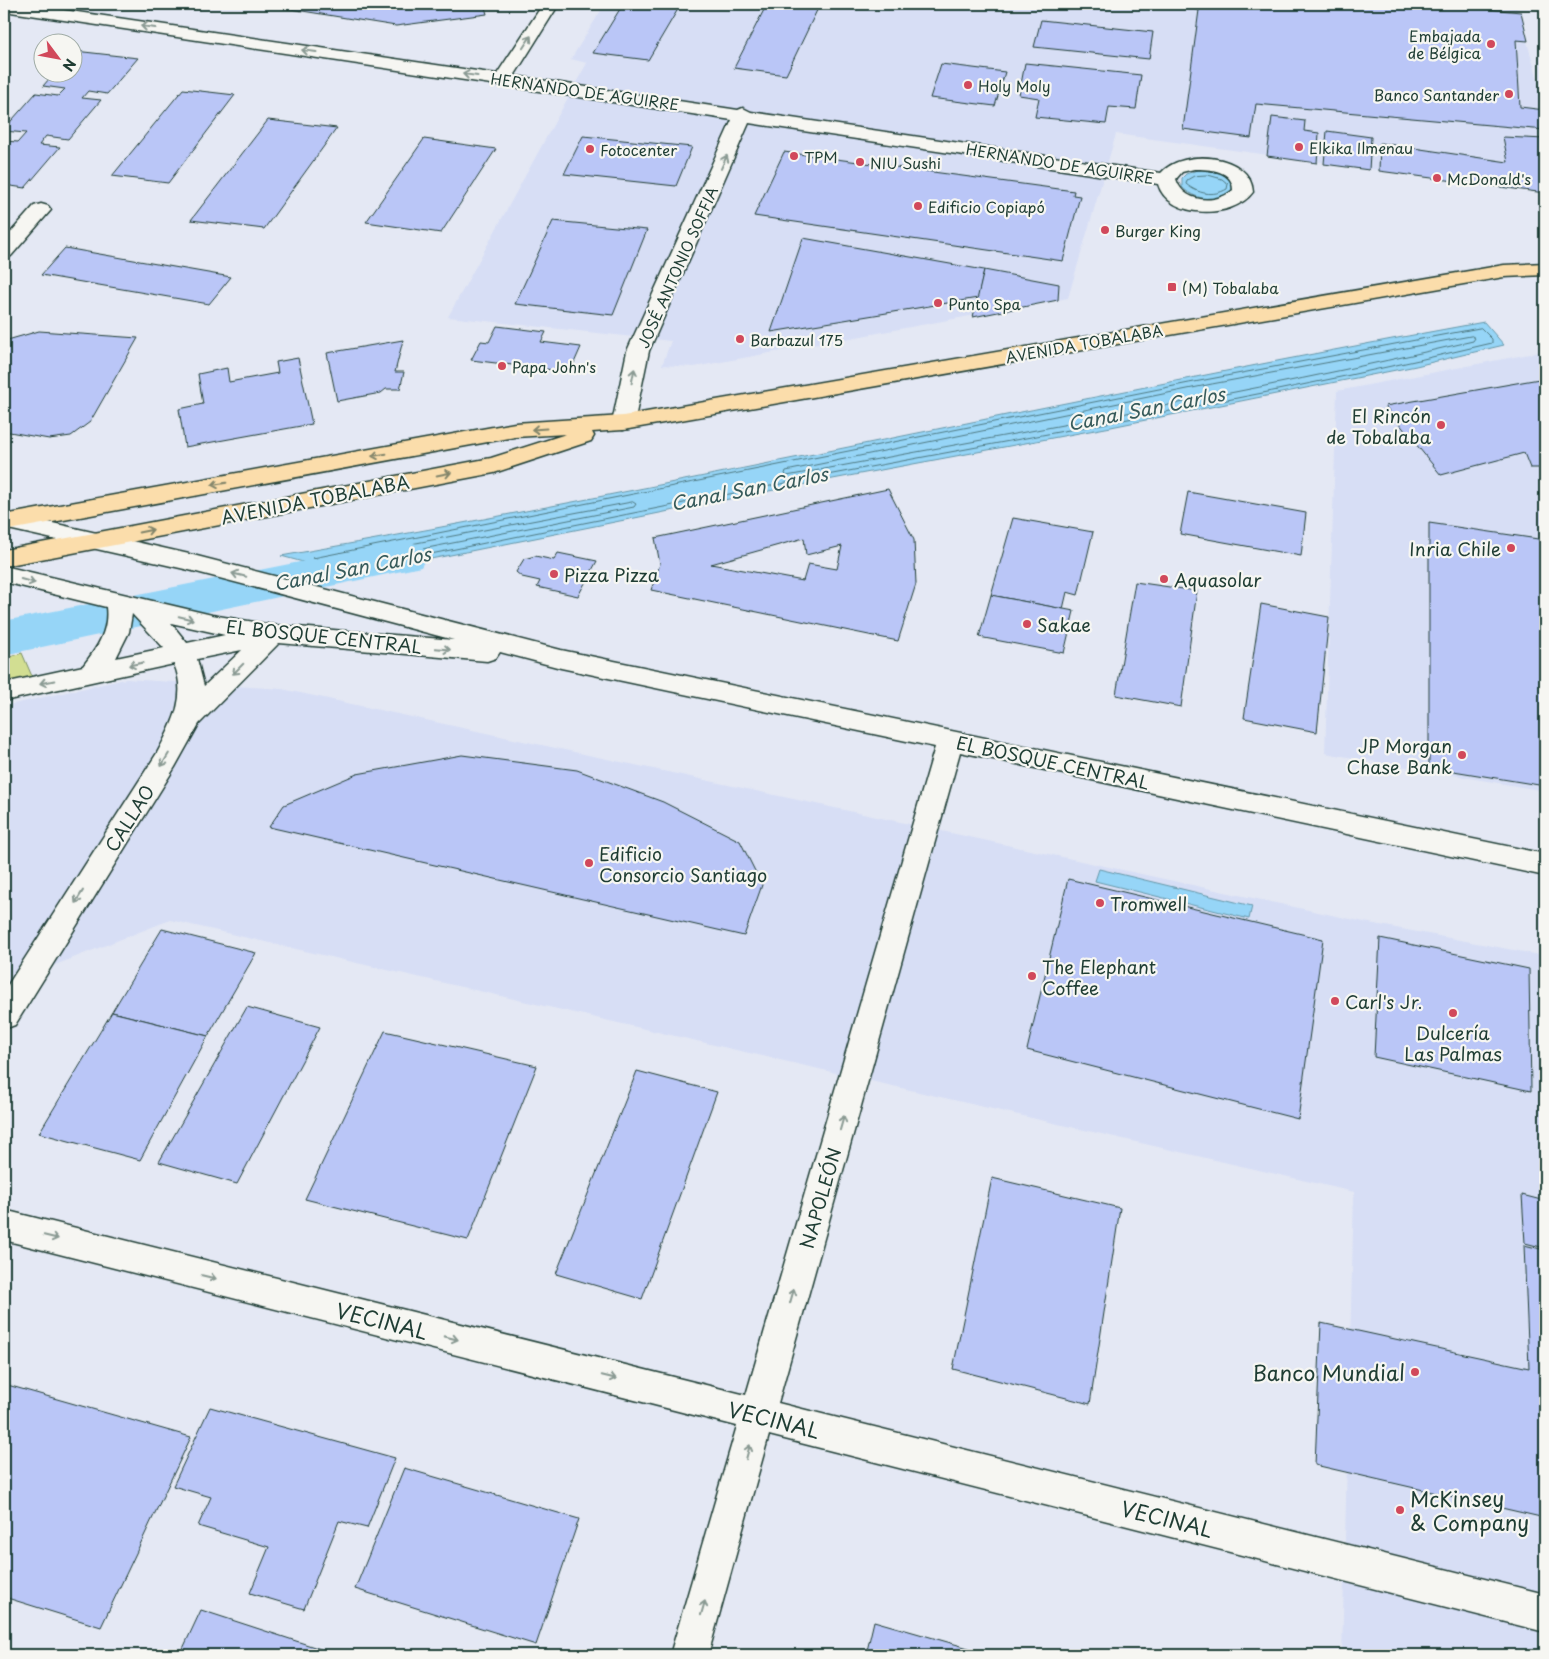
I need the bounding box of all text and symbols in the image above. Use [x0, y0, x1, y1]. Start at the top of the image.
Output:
one-way arrow [141, 22, 157, 32]
place label: Embajada de Bélgica [1408, 24, 1482, 64]
north arrow [32, 32, 82, 82]
one-way arrow [523, 35, 533, 49]
marker: Embajada de Bélgica [1485, 38, 1497, 50]
one-way arrow [301, 46, 317, 56]
text: N [58, 55, 81, 75]
street label: HERNANDO DE AGUIRRE [489, 66, 681, 116]
one-way arrow [462, 69, 478, 79]
place label: Holy Moly [978, 74, 1050, 97]
marker: Holy Moly [962, 79, 974, 91]
place label: Banco Santander [1374, 83, 1499, 106]
marker: Banco Santander [1503, 88, 1515, 100]
place label: Elkika Ilmenau [1309, 136, 1413, 159]
street label: HERNANDO DE AGUIRRE [964, 137, 1156, 189]
place label: Fotocenter [600, 138, 677, 161]
marker: Elkika Ilmenau [1293, 141, 1305, 153]
marker: Fotocenter [584, 143, 596, 155]
place label: TPM [804, 145, 838, 168]
marker: TPM [788, 150, 800, 162]
place label: NIU Sushi [870, 151, 941, 174]
one-way arrow [719, 155, 729, 170]
marker: NIU Sushi [854, 156, 866, 168]
place label: McDonald's [1447, 167, 1531, 190]
marker: McDonald's [1431, 172, 1443, 184]
street label: JOSÉ ANTONIO SOFFIA [631, 182, 723, 352]
place label: Edificio Copiapó [928, 195, 1045, 218]
marker: Edificio Copiapó [912, 200, 924, 212]
place label: Burger King [1115, 219, 1201, 242]
marker: Burger King [1099, 224, 1111, 236]
place label: (M) Tobalaba [1182, 276, 1279, 299]
marker: (M) Tobalaba [1166, 281, 1178, 293]
place label: Punto Spa [948, 292, 1022, 315]
marker: Punto Spa [932, 297, 944, 309]
street label: AVENIDA TOBALABA [1004, 318, 1164, 368]
place label: Barbazul 175 [750, 328, 843, 351]
marker: Barbazul 175 [734, 333, 746, 345]
place label: Papa John's [512, 355, 596, 378]
marker: Papa John's [496, 360, 508, 372]
one-way arrow [629, 368, 638, 384]
water label: Canal San Carlos [1065, 379, 1229, 437]
place label: El Rincón de Tobalaba [1326, 402, 1432, 450]
marker: El Rincón de Tobalaba [1435, 419, 1447, 431]
one-way arrow [531, 424, 547, 433]
one-way arrow [371, 451, 387, 460]
water label: Canal San Carlos [668, 459, 832, 517]
street label: AVENIDA TOBALABA [219, 468, 411, 530]
one-way arrow [435, 469, 451, 479]
one-way arrow [211, 479, 227, 489]
one-way arrow [138, 526, 154, 536]
place label: Inria Chile [1409, 535, 1501, 562]
water label: Canal San Carlos [271, 539, 435, 597]
marker: Inria Chile [1505, 542, 1517, 554]
place label: Pizza Pizza [564, 561, 660, 588]
place label: Aquasolar [1174, 566, 1262, 593]
marker: Pizza Pizza [548, 568, 560, 580]
one-way arrow [232, 570, 248, 579]
marker: Aquasolar [1158, 573, 1170, 585]
one-way arrow [20, 576, 36, 586]
place label: Sakae [1037, 611, 1091, 638]
street label: EL BOSQUE CENTRAL [225, 612, 423, 660]
one-way arrow [177, 614, 193, 623]
marker: Sakae [1021, 618, 1033, 630]
one-way arrow [435, 644, 451, 653]
one-way arrow [128, 659, 144, 669]
one-way arrow [232, 662, 244, 675]
one-way arrow [40, 678, 56, 688]
street label: EL BOSQUE CENTRAL [954, 728, 1152, 796]
place label: JP Morgan Chase Bank [1347, 732, 1452, 780]
marker: JP Morgan Chase Bank [1456, 749, 1468, 761]
one-way arrow [160, 752, 170, 767]
street label: CALLAO [98, 779, 160, 857]
place label: Edificio Consorcio Santiago [599, 840, 767, 888]
marker: Edificio Consorcio Santiago [583, 857, 595, 869]
one-way arrow [73, 890, 83, 904]
place label: Tromwell [1110, 890, 1187, 917]
marker: Tromwell [1094, 897, 1106, 909]
place label: The Elephant Coffee [1042, 953, 1156, 1001]
marker: The Elephant Coffee [1026, 970, 1038, 982]
place label: Carl's Jr. [1345, 988, 1422, 1015]
marker: Carl's Jr. [1329, 995, 1341, 1007]
marker: Dulcería Las Palmas [1447, 1007, 1459, 1019]
place label: Dulcería Las Palmas [1404, 1019, 1502, 1067]
one-way arrow [837, 1115, 847, 1131]
street label: NAPOLEÓN [793, 1144, 847, 1252]
one-way arrow [43, 1233, 59, 1242]
one-way arrow [200, 1272, 216, 1282]
one-way arrow [788, 1288, 798, 1304]
street label: VECINAL [333, 1293, 431, 1347]
one-way arrow [442, 1334, 458, 1343]
place label: Banco Mundial [1252, 1356, 1405, 1388]
marker: Banco Mundial [1409, 1366, 1421, 1378]
one-way arrow [600, 1373, 616, 1383]
street label: VECINAL [725, 1392, 823, 1446]
one-way arrow [743, 1445, 753, 1461]
place label: McKinsey & Company [1410, 1482, 1529, 1538]
street label: VECINAL [1118, 1491, 1216, 1545]
marker: McKinsey & Company [1394, 1504, 1406, 1516]
one-way arrow [698, 1601, 708, 1617]

